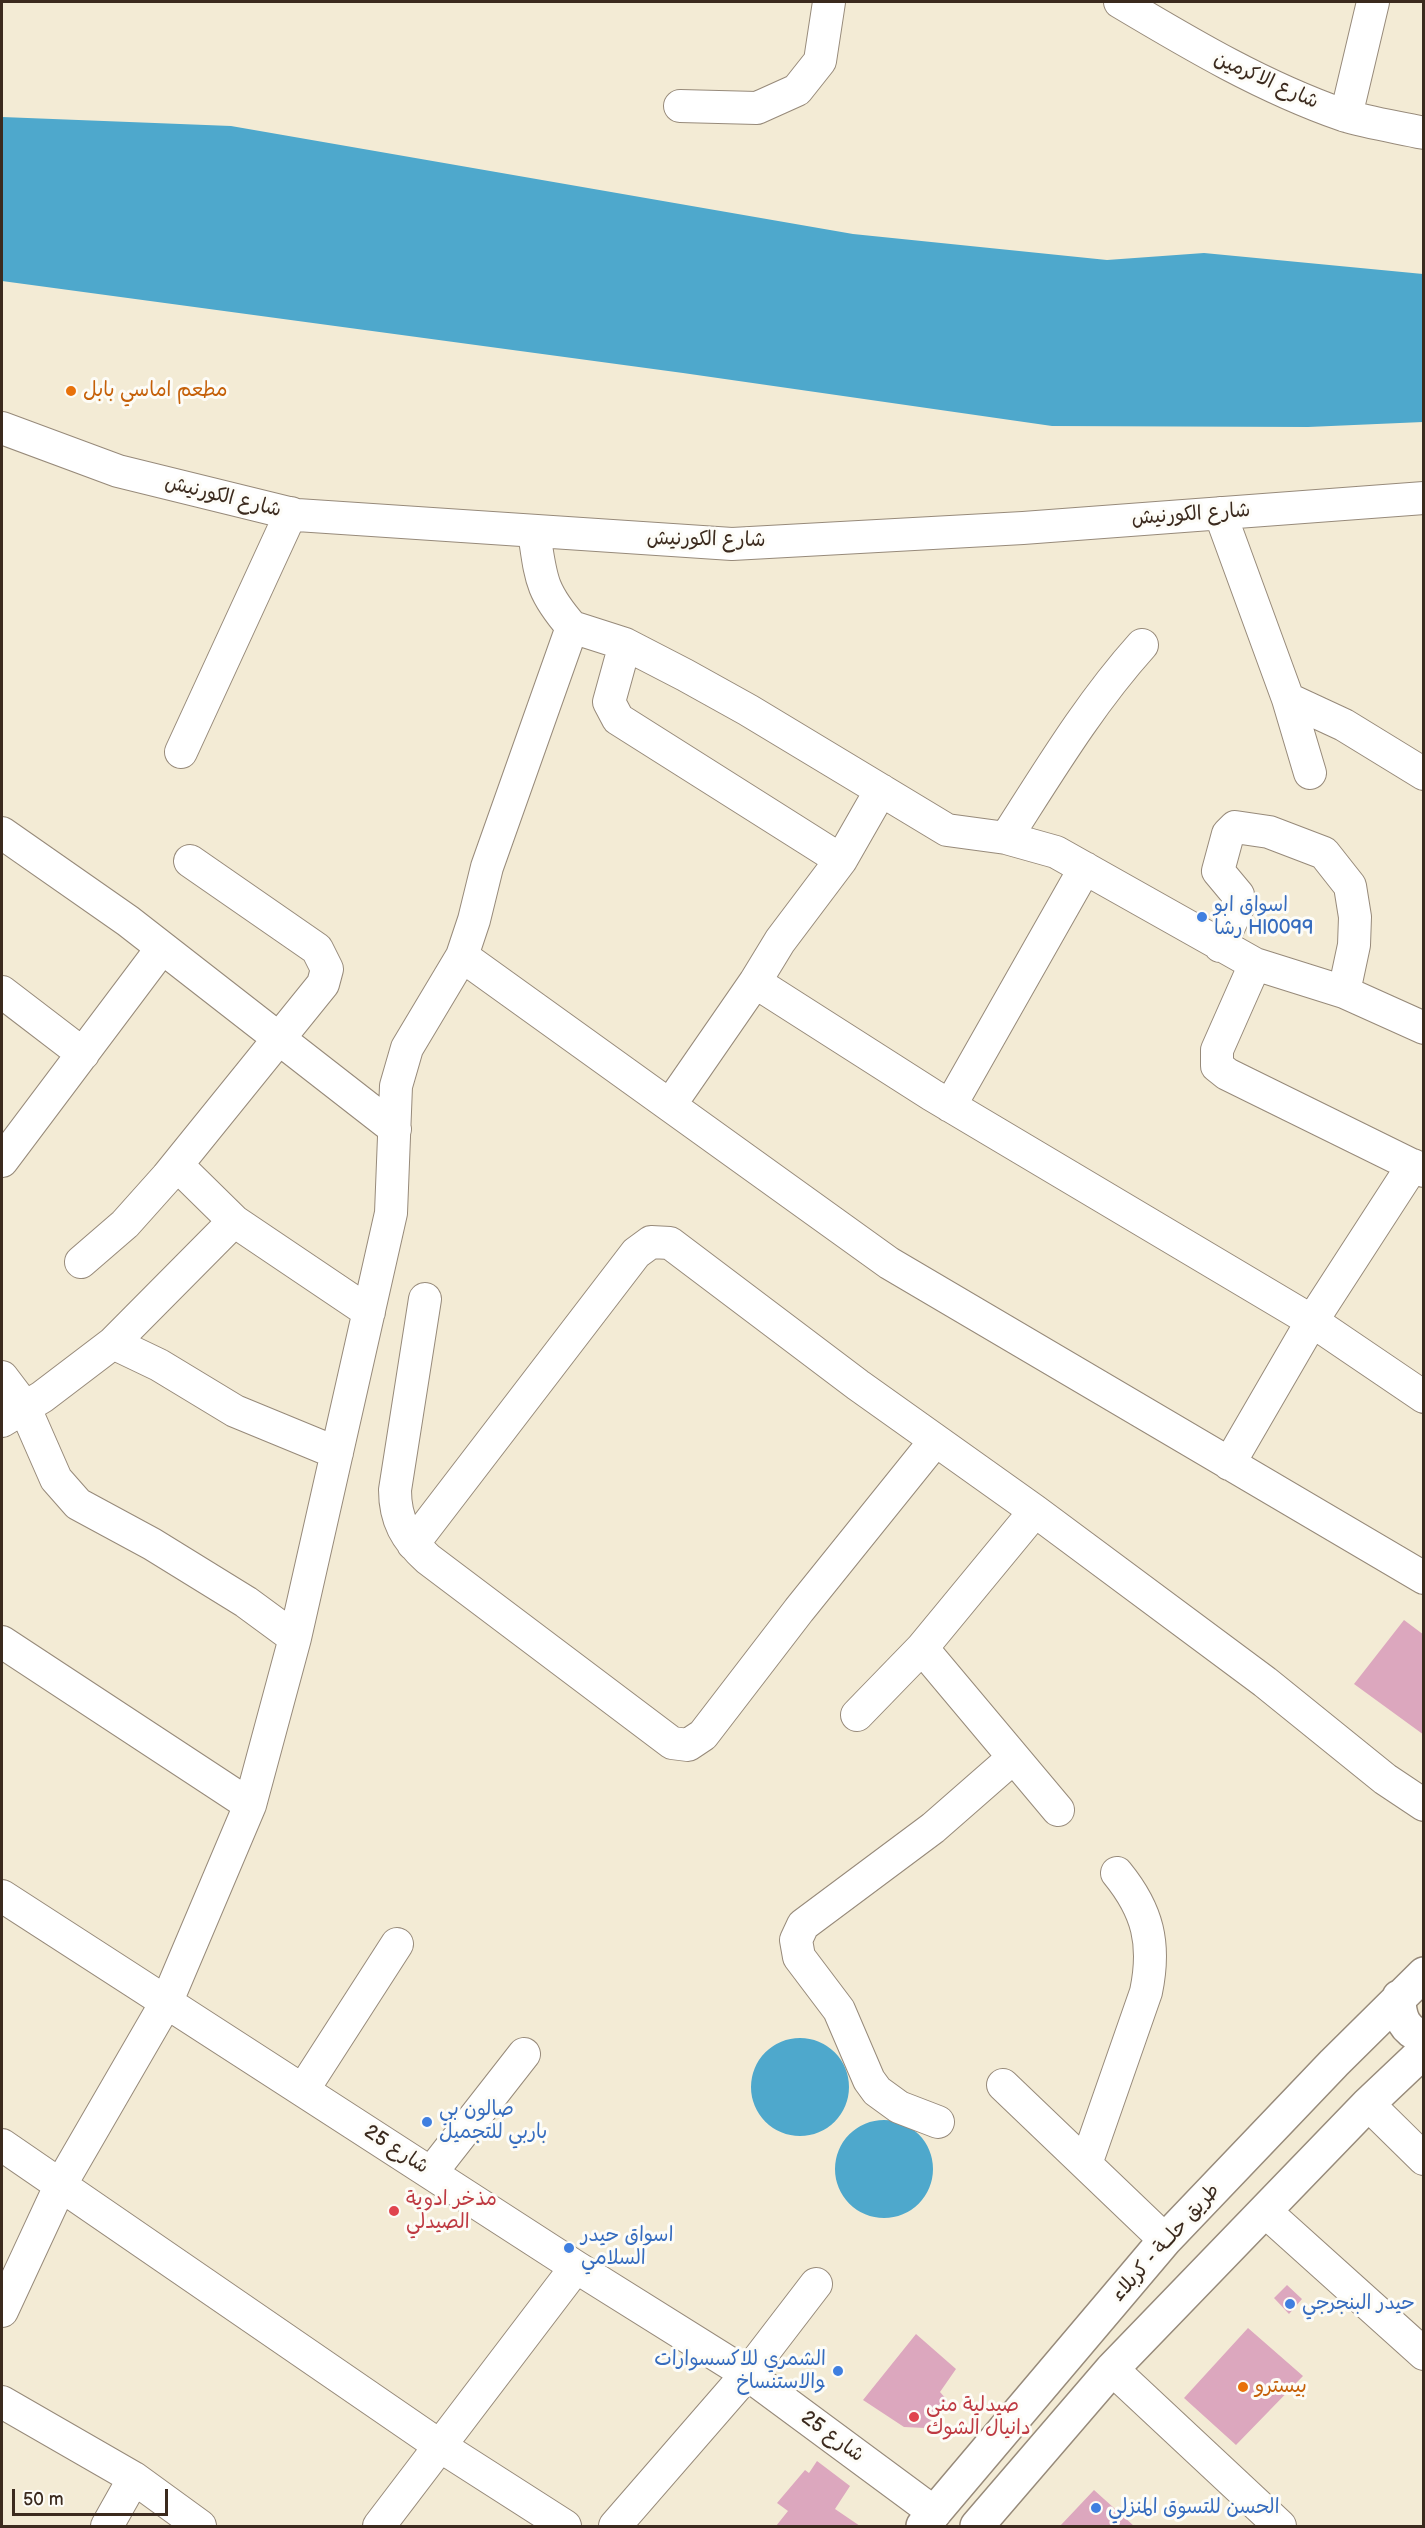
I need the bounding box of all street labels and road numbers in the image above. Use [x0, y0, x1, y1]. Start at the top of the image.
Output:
street label: شارع الاكرمين [1210, 47, 1322, 115]
street label: شارع الكورنيش [162, 471, 284, 523]
street label: شارع الكورنيش [1131, 499, 1251, 531]
street label: شارع الكورنيش [646, 527, 766, 553]
street label: شارع 25 [359, 2120, 433, 2180]
street label: طريق حلــة - كربلاء [1107, 2179, 1225, 2307]
street label: شارع 25 [796, 2406, 868, 2468]

